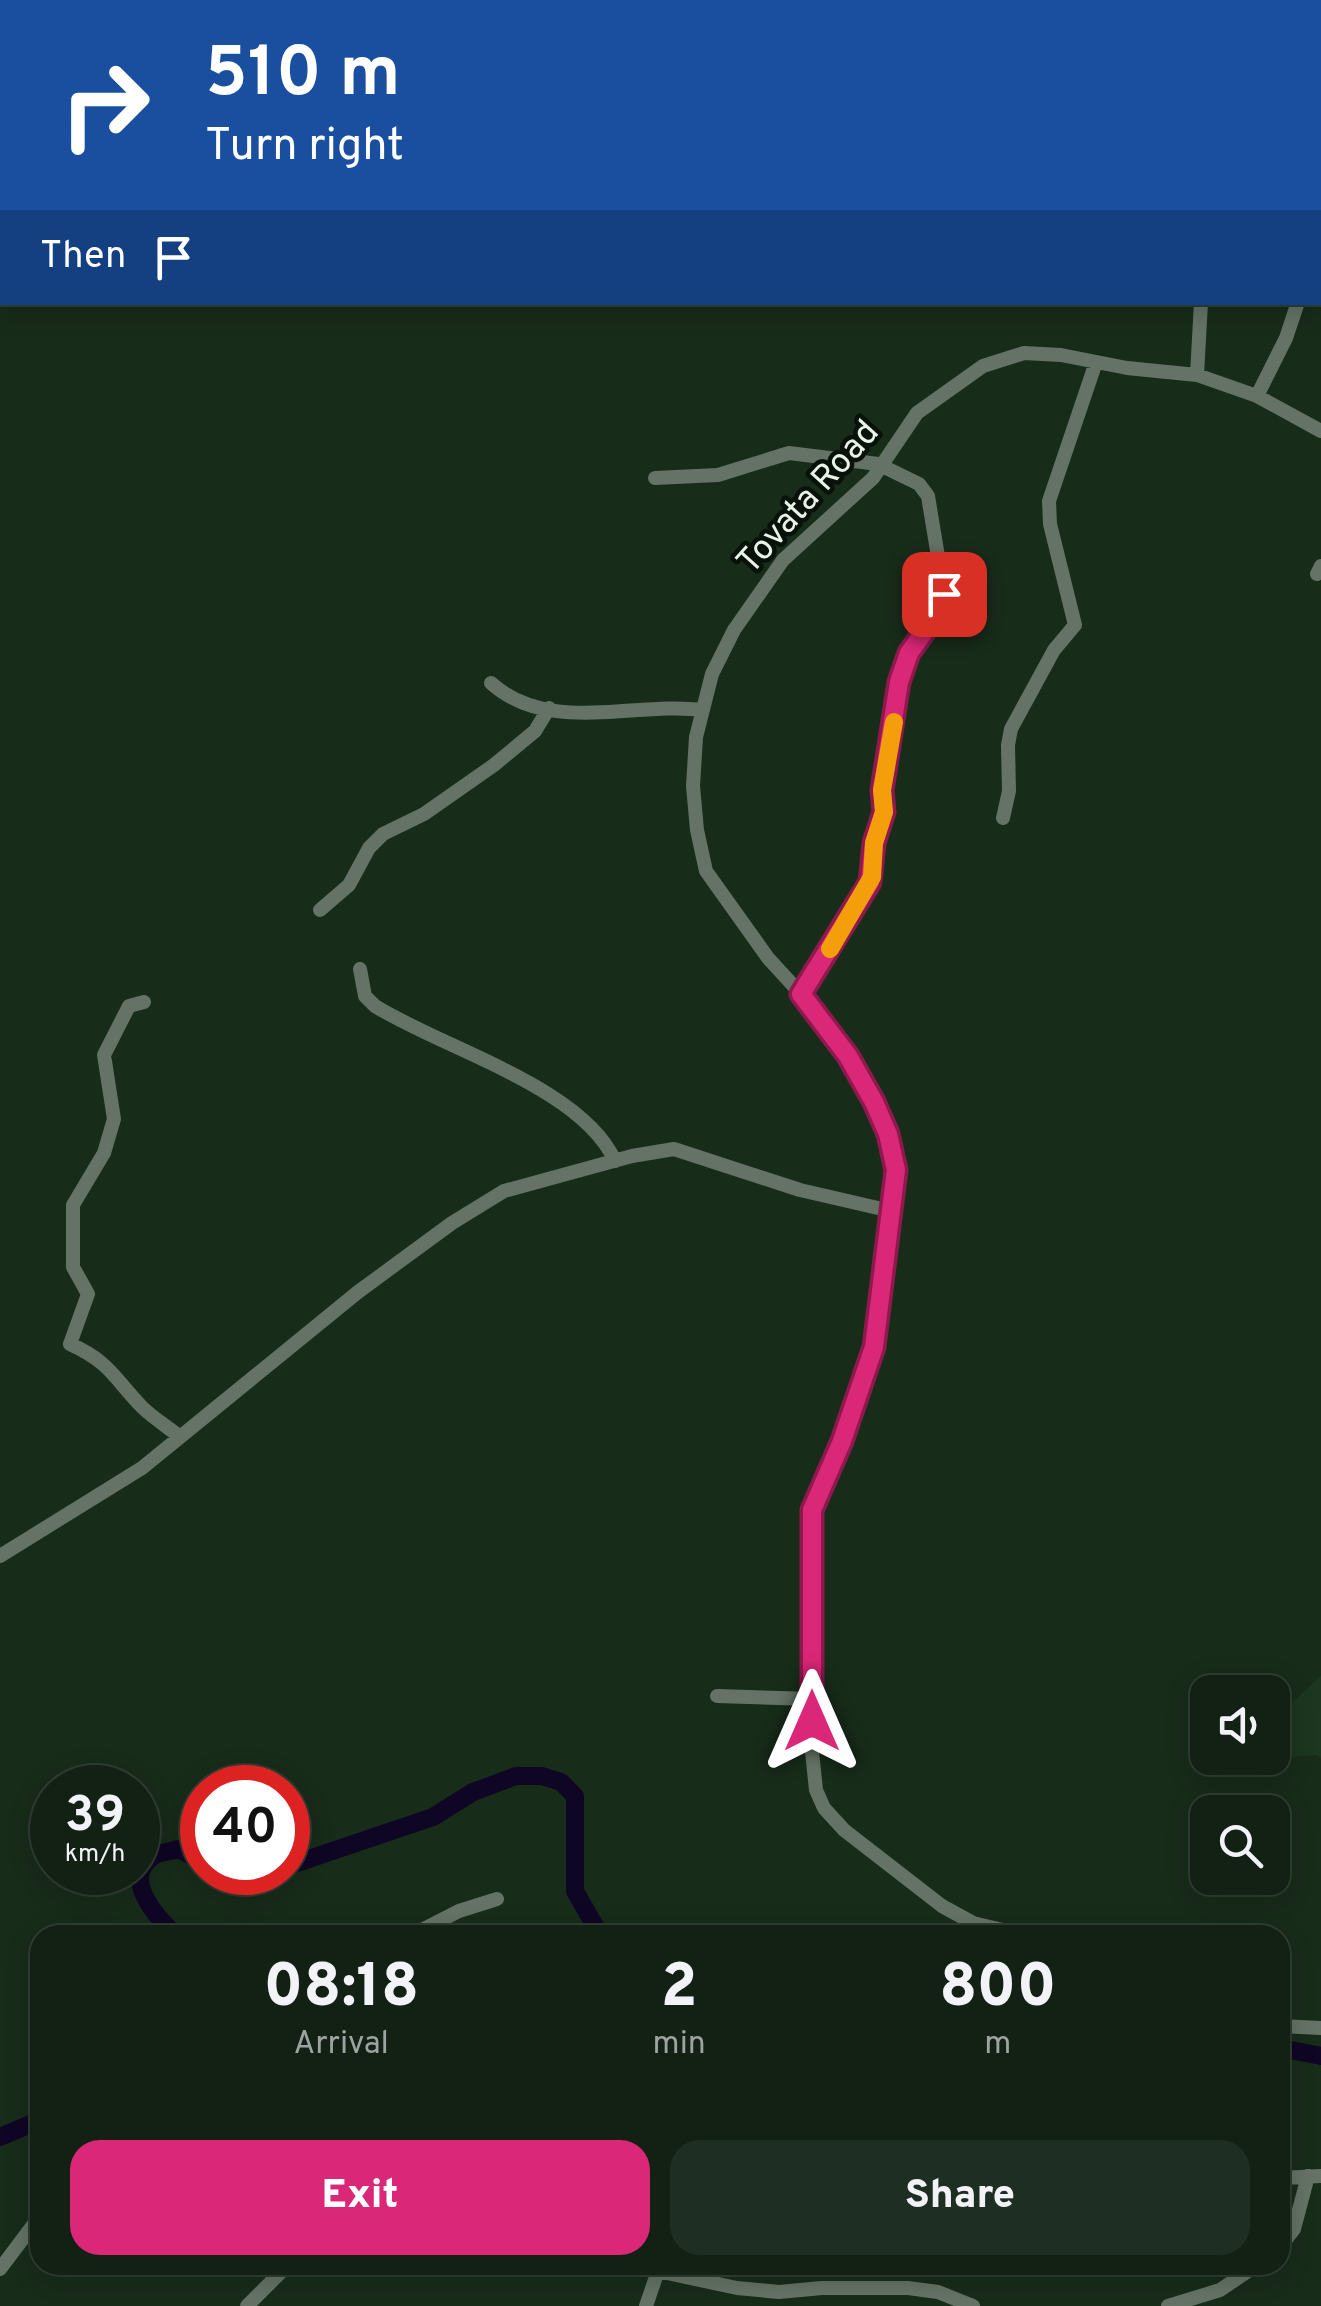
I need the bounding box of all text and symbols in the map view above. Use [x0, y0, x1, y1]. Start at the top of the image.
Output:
text: 510 m [205, 32, 401, 121]
icon: right [40, 40, 170, 170]
text: Turn right [205, 119, 404, 176]
icon: arrive [146, 230, 201, 285]
text: Then [40, 233, 126, 282]
street label: Tovata Road [729, 412, 890, 584]
pin [902, 552, 987, 637]
icon: arrive [917, 567, 972, 622]
position arrow [760, 1669, 864, 1773]
map controls [1190, 1675, 1290, 1895]
button: sound [1190, 1675, 1290, 1775]
speed limit sign: 40 [180, 1765, 310, 1895]
text: 39 [65, 1786, 125, 1849]
button: search [1190, 1795, 1290, 1895]
text: km/h [65, 1839, 125, 1871]
text: 08:18 [264, 1952, 419, 2028]
text: 2 [661, 1952, 698, 2028]
text: 800 [939, 1952, 1056, 2028]
text: Arrival [294, 2025, 389, 2065]
text: min [653, 2025, 706, 2065]
text: m [984, 2025, 1011, 2065]
button: Exit [70, 2140, 650, 2255]
button: Share [670, 2140, 1250, 2255]

